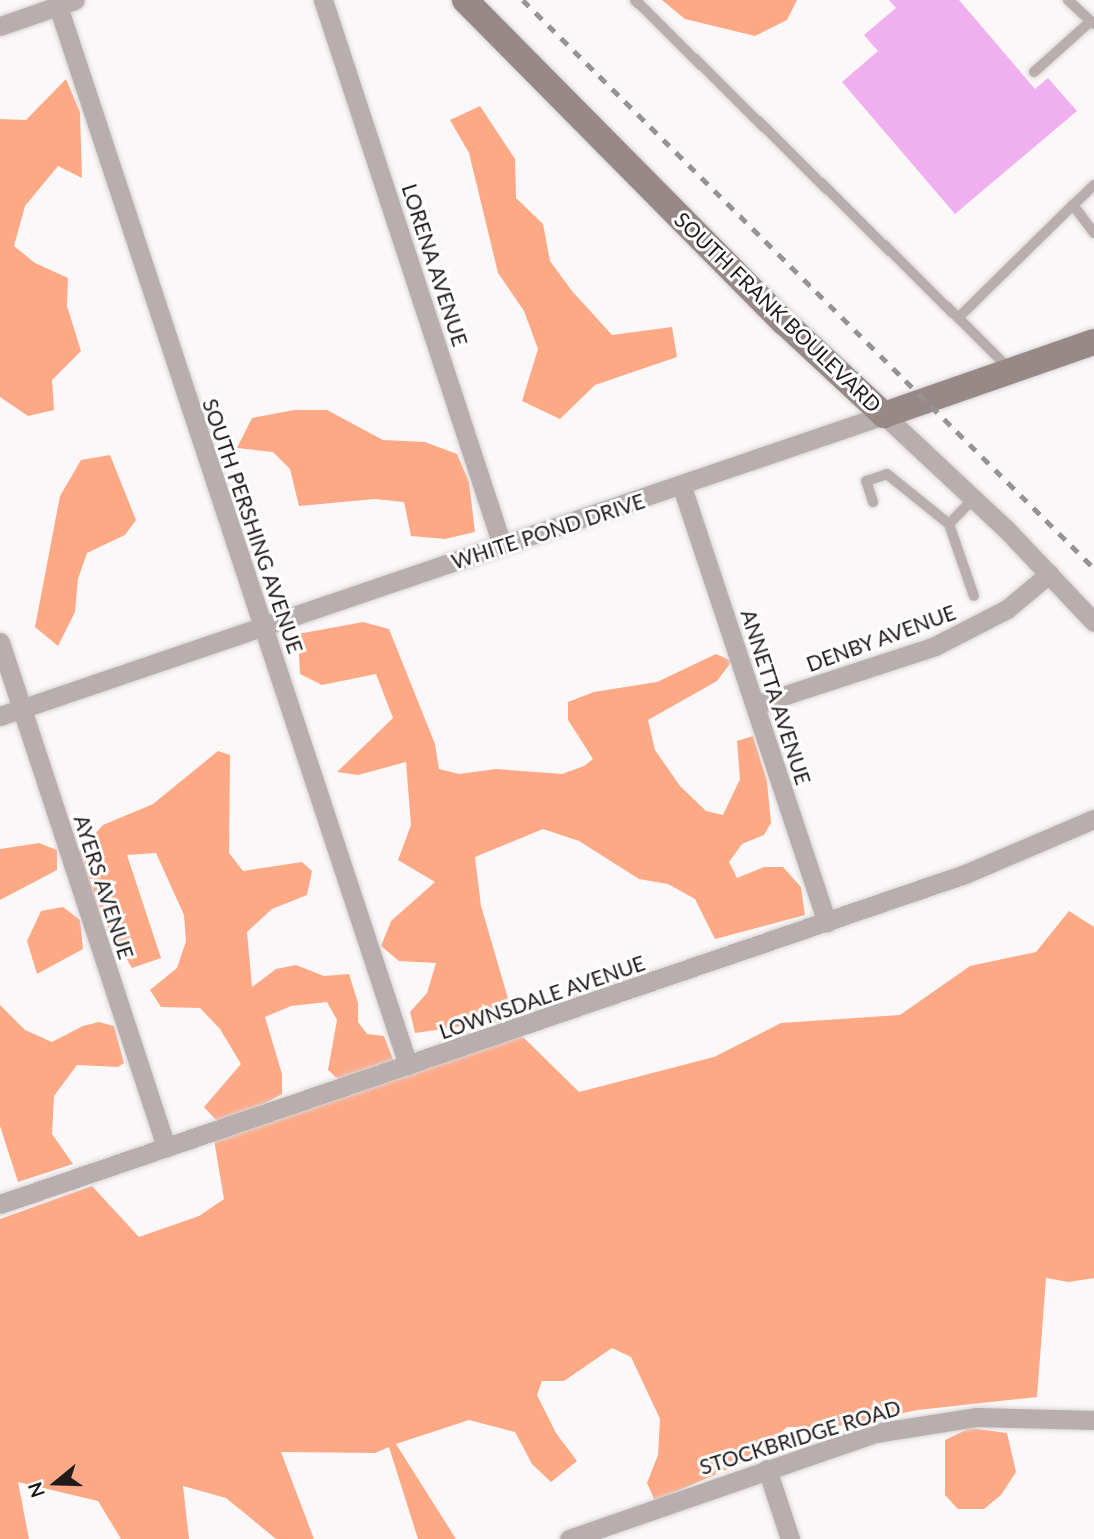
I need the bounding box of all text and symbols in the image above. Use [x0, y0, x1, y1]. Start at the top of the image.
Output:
street label: LORENA AVENUE [397, 180, 473, 350]
street label: SOUTH FRANK BOULEVARD [670, 207, 886, 417]
street label: SOUTH PERSHING AVENUE [197, 395, 309, 657]
street label: WHITE POND DRIVE [448, 488, 648, 574]
street label: DENBY AVENUE [802, 599, 960, 677]
street label: ANNETTA AVENUE [736, 605, 816, 789]
street label: AYERS AVENUE [69, 811, 139, 963]
street label: LOWNSDALE AVENUE [435, 950, 649, 1044]
street label: STOCKBRIDGE ROAD [696, 1394, 904, 1480]
north arrow [21, 1448, 91, 1518]
text: N [22, 1479, 49, 1501]

